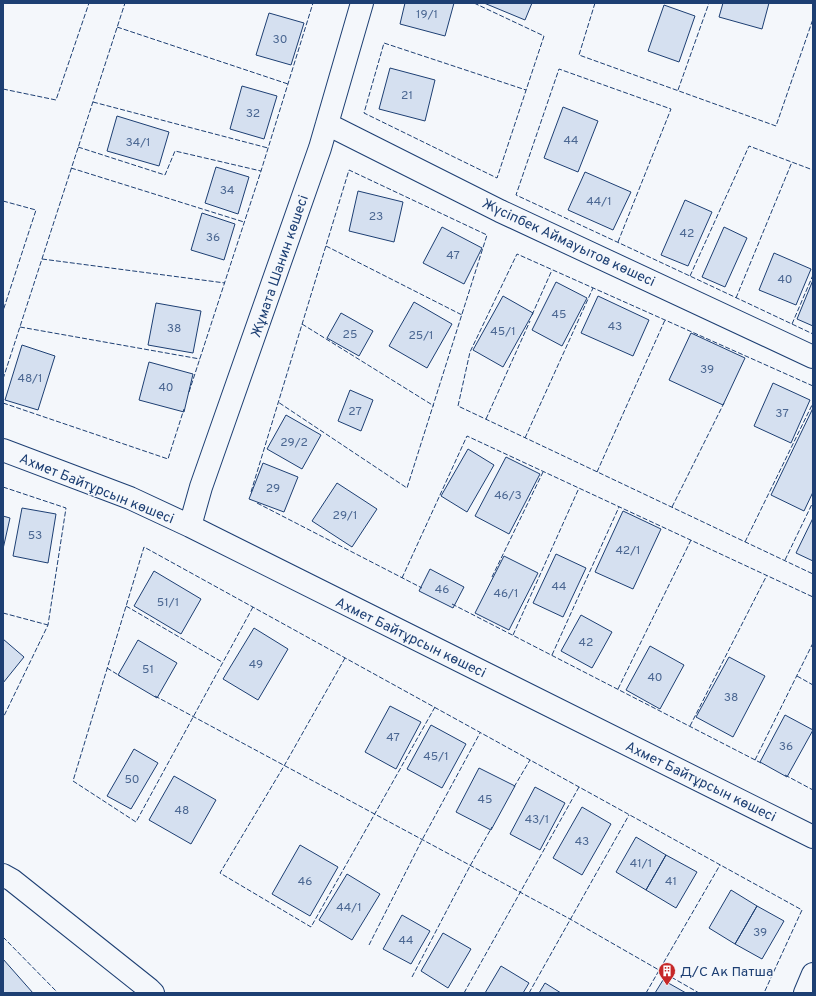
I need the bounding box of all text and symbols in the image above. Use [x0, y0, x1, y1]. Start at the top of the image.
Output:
house number: 19/1 [416, 7, 438, 23]
house number: 30 [273, 32, 287, 48]
house number: 21 [401, 88, 413, 104]
house number: 32 [246, 106, 260, 122]
house number: 44 [564, 133, 578, 149]
house number: 34/1 [125, 135, 151, 151]
house number: 34 [220, 183, 234, 199]
street label: Жұмата Шанин көшесі [248, 193, 313, 340]
house number: 44/1 [586, 194, 612, 210]
street label: Жүсіпбек Аймауытов көшесі [479, 196, 658, 291]
house number: 23 [369, 209, 383, 225]
house number: 42 [680, 226, 694, 242]
house number: 36 [206, 230, 220, 246]
house number: 47 [446, 248, 460, 264]
house number: 40 [777, 272, 793, 288]
house number: 45 [552, 307, 566, 323]
house number: 43 [608, 319, 622, 335]
house number: 38 [167, 321, 181, 337]
house number: 45/1 [490, 324, 516, 340]
house number: 25 [343, 327, 357, 343]
house number: 25/1 [408, 328, 434, 344]
house number: 39 [700, 362, 714, 378]
house number: 48/1 [18, 371, 42, 387]
house number: 40 [158, 380, 174, 396]
house number: 27 [348, 404, 362, 420]
house number: 37 [775, 406, 789, 422]
house number: 29/2 [280, 435, 308, 451]
street label: Ахмет Байтұрсын көшесі [17, 451, 176, 528]
house number: 29 [266, 481, 280, 497]
house number: 46/3 [494, 488, 522, 504]
house number: 29/1 [333, 508, 357, 524]
house number: 53 [28, 528, 42, 544]
house number: 42/1 [615, 543, 641, 559]
house number: 44 [552, 579, 566, 595]
house number: 46 [435, 582, 449, 598]
house number: 46/1 [494, 586, 518, 602]
street label: Ахмет Байтұрсын көшесі [332, 594, 488, 682]
house number: 51/1 [157, 595, 179, 611]
house number: 42 [579, 635, 593, 651]
house number: 49 [249, 657, 263, 673]
house number: 51 [142, 662, 154, 678]
house number: 40 [647, 670, 663, 686]
house number: 38 [724, 690, 738, 706]
house number: 47 [386, 730, 400, 746]
street label: Ахмет Байтұрсын көшесі [622, 738, 778, 826]
house number: 36 [779, 739, 793, 755]
house number: 45/1 [423, 749, 449, 765]
house number: 50 [124, 772, 140, 788]
house number: 45 [478, 792, 492, 808]
house number: 48 [175, 803, 189, 819]
house number: 43/1 [525, 812, 549, 828]
house number: 43 [575, 834, 589, 850]
house number: 41/1 [630, 856, 652, 872]
house number: 46 [298, 874, 312, 890]
house number: 41 [665, 874, 677, 890]
house number: 44/1 [336, 900, 362, 916]
house number: 39 [753, 925, 767, 941]
house number: 44 [399, 933, 413, 949]
building icon: Д/С Ак Патша [657, 961, 677, 986]
place label: Д/С Ак Патша [680, 964, 773, 981]

